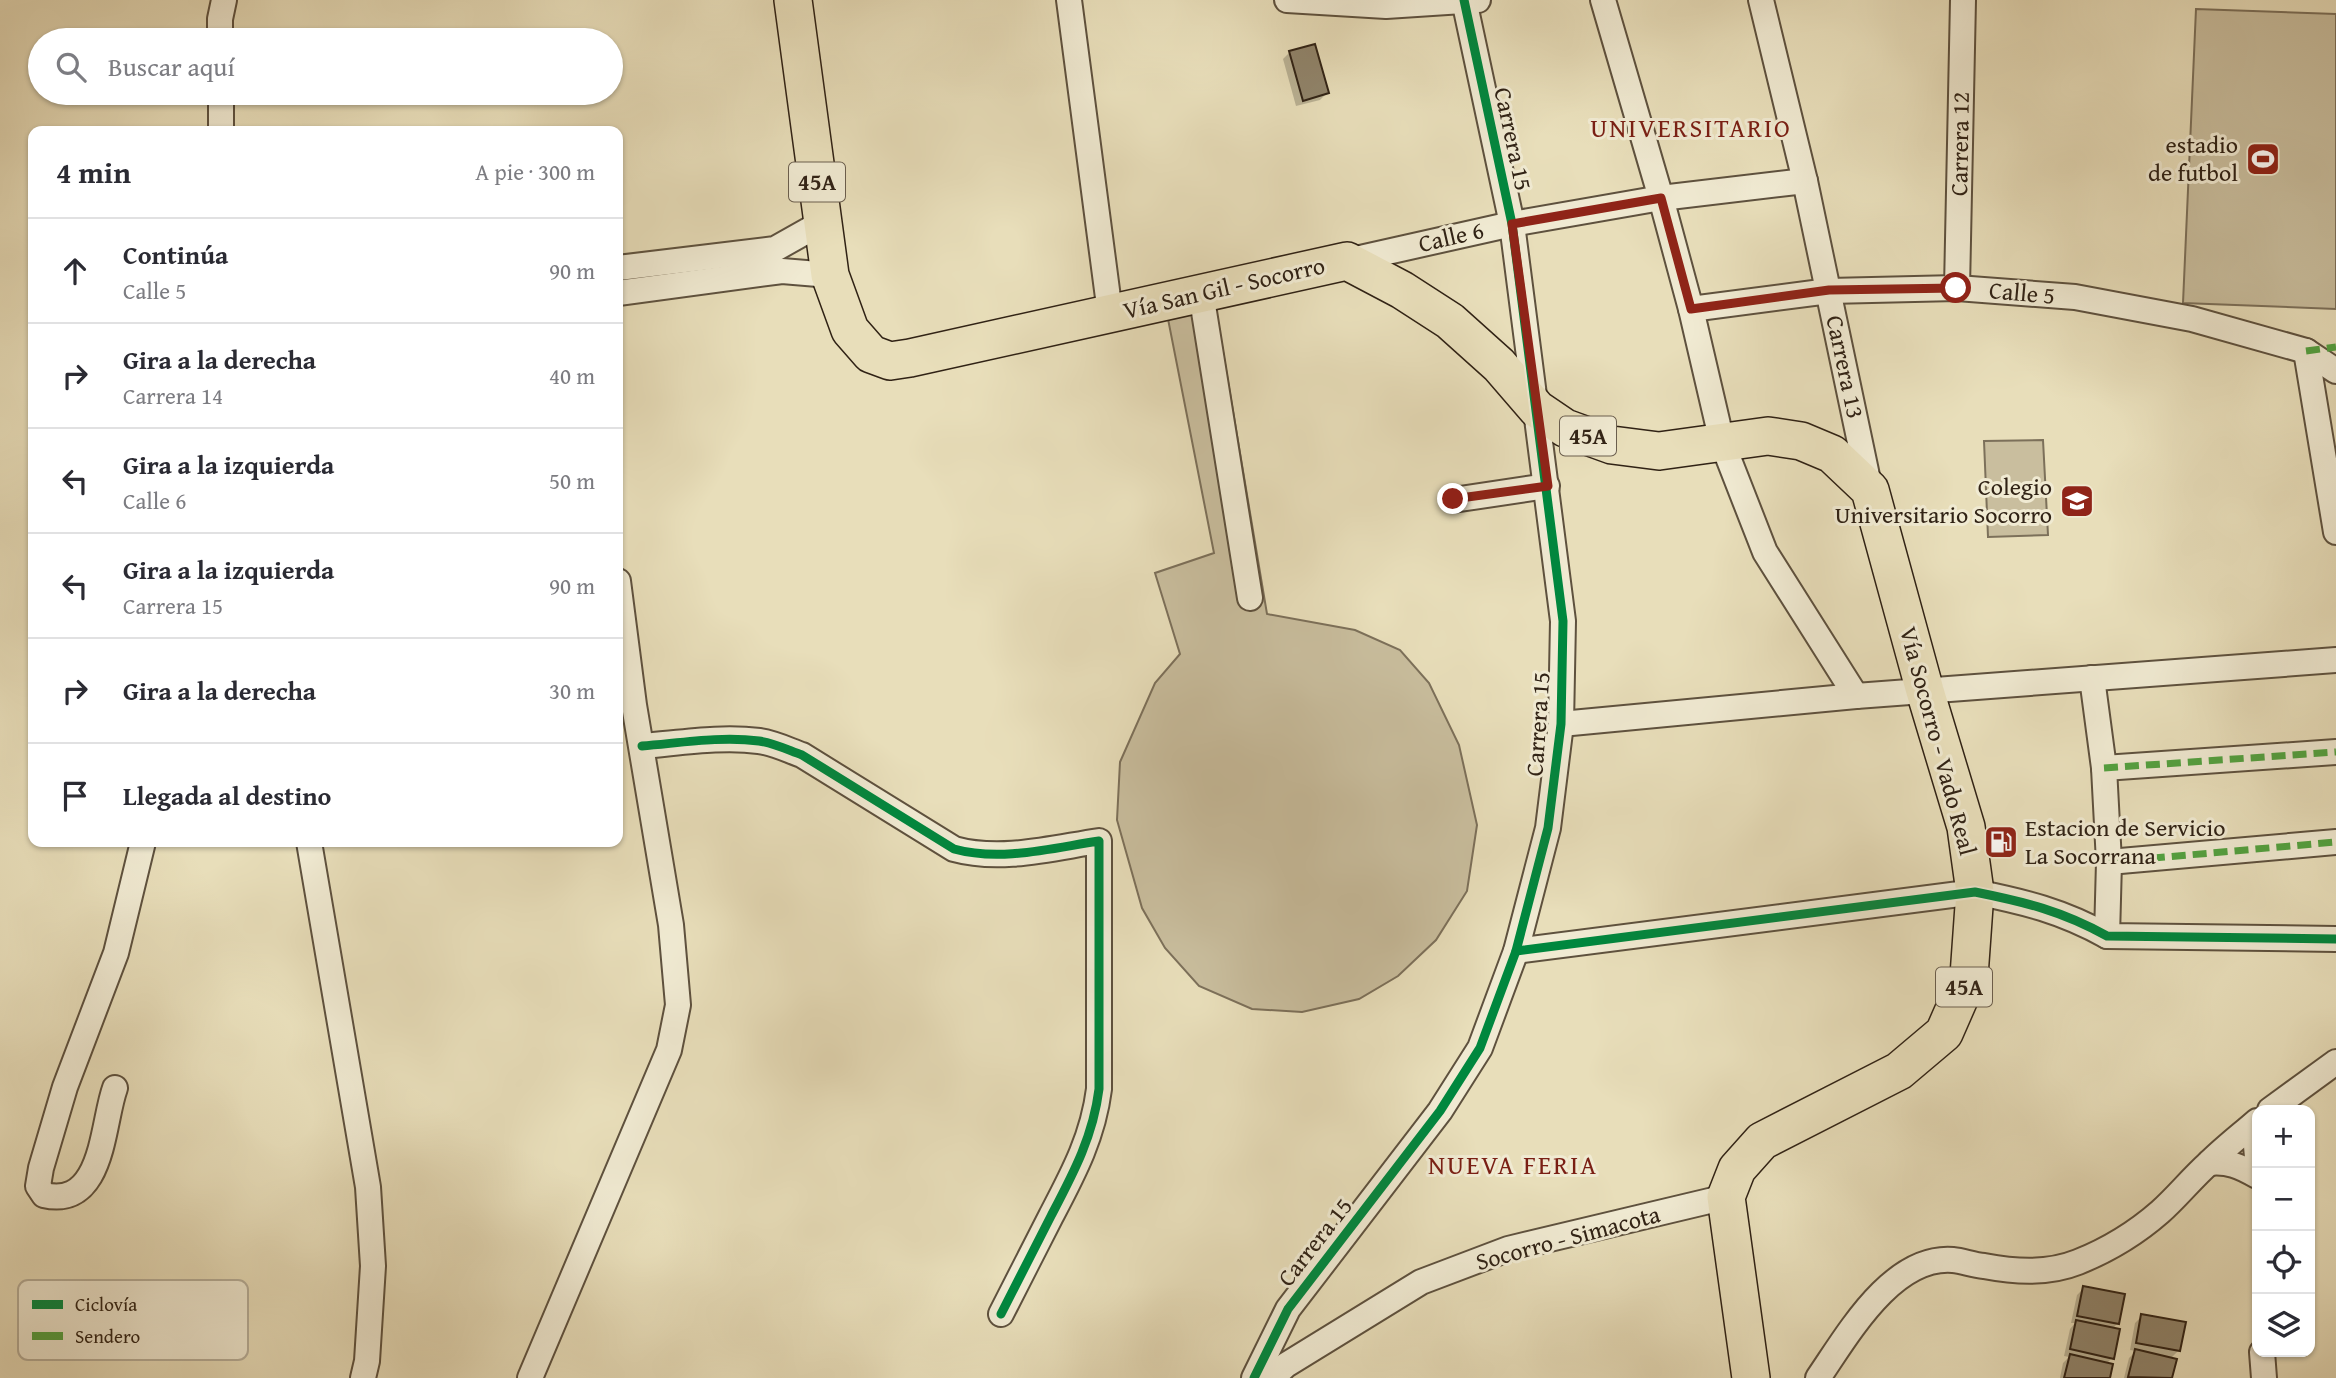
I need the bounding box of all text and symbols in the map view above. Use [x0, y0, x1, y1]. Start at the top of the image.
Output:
search box [28, 28, 623, 105]
text: Buscar aquí [108, 47, 235, 86]
icon: search [52, 48, 90, 86]
street label: Carrera 15 [1486, 84, 1541, 194]
street label: Carrera 12 [1941, 91, 1978, 197]
district label: UNIVERSITARIO [1590, 108, 1792, 147]
place label: estadio de futbol [2148, 127, 2238, 190]
sports icon: estadio de futbol [2244, 140, 2282, 178]
text: 4 min [56, 150, 131, 194]
text: A pie · 300 m [475, 155, 595, 188]
road number: 45A [789, 162, 845, 202]
street label: Calle 6 [1415, 212, 1487, 261]
text: Continúa [123, 235, 228, 274]
street label: Vía San Gil - Socorro [1120, 247, 1328, 328]
icon: ahead [56, 252, 94, 290]
text: 90 m [549, 254, 595, 287]
route start [1940, 272, 1971, 303]
street label: Calle 5 [1988, 272, 2056, 313]
text: Calle 5 [123, 274, 186, 307]
street label: Carrera 13 [1818, 312, 1873, 422]
text: Gira a la derecha [123, 340, 316, 379]
icon: right [56, 357, 94, 395]
text: 40 m [549, 359, 595, 392]
text: Carrera 14 [123, 379, 223, 412]
road number: 45A [1560, 416, 1616, 456]
text: Gira a la izquierda [123, 445, 334, 484]
icon: left [56, 462, 94, 500]
text: 50 m [549, 464, 595, 497]
place label: Colegio Universitario Socorro [1835, 469, 2052, 532]
school or university icon: Colegio Universitario Socorro [2058, 482, 2096, 520]
route end [1437, 483, 1468, 514]
text: Calle 6 [123, 484, 186, 517]
text: Gira a la izquierda [123, 550, 334, 589]
icon: left [56, 567, 94, 605]
text: 90 m [549, 569, 595, 602]
text: Carrera 15 [123, 589, 223, 622]
street label: Vía Socorro - Vado Real [1891, 623, 1986, 859]
text: Gira a la derecha [123, 671, 316, 710]
street label: Carrera 15 [1516, 671, 1559, 777]
icon: right [56, 672, 94, 710]
text: 30 m [549, 674, 595, 707]
text: Llegada al destino [123, 776, 331, 815]
icon: arrive [56, 777, 94, 815]
place label: Estacion de Servicio La Socorrana [2025, 810, 2225, 873]
fuel station icon: Estacion de Servicio La Socorrana [1982, 823, 2020, 861]
road number: 45A [1936, 968, 1992, 1006]
map controls [2252, 1105, 2315, 1357]
button: + [2252, 1105, 2315, 1168]
district label: NUEVA FERIA [1428, 1145, 1598, 1184]
button: − [2252, 1168, 2315, 1231]
street label: Carrera 15 [1269, 1190, 1361, 1294]
street label: Socorro - Simacota [1472, 1196, 1665, 1279]
button: locate [2252, 1231, 2315, 1294]
legend [18, 1280, 248, 1360]
text: Ciclovía [75, 1290, 137, 1318]
button: layers [2252, 1294, 2315, 1357]
text: Sendero [75, 1322, 140, 1350]

